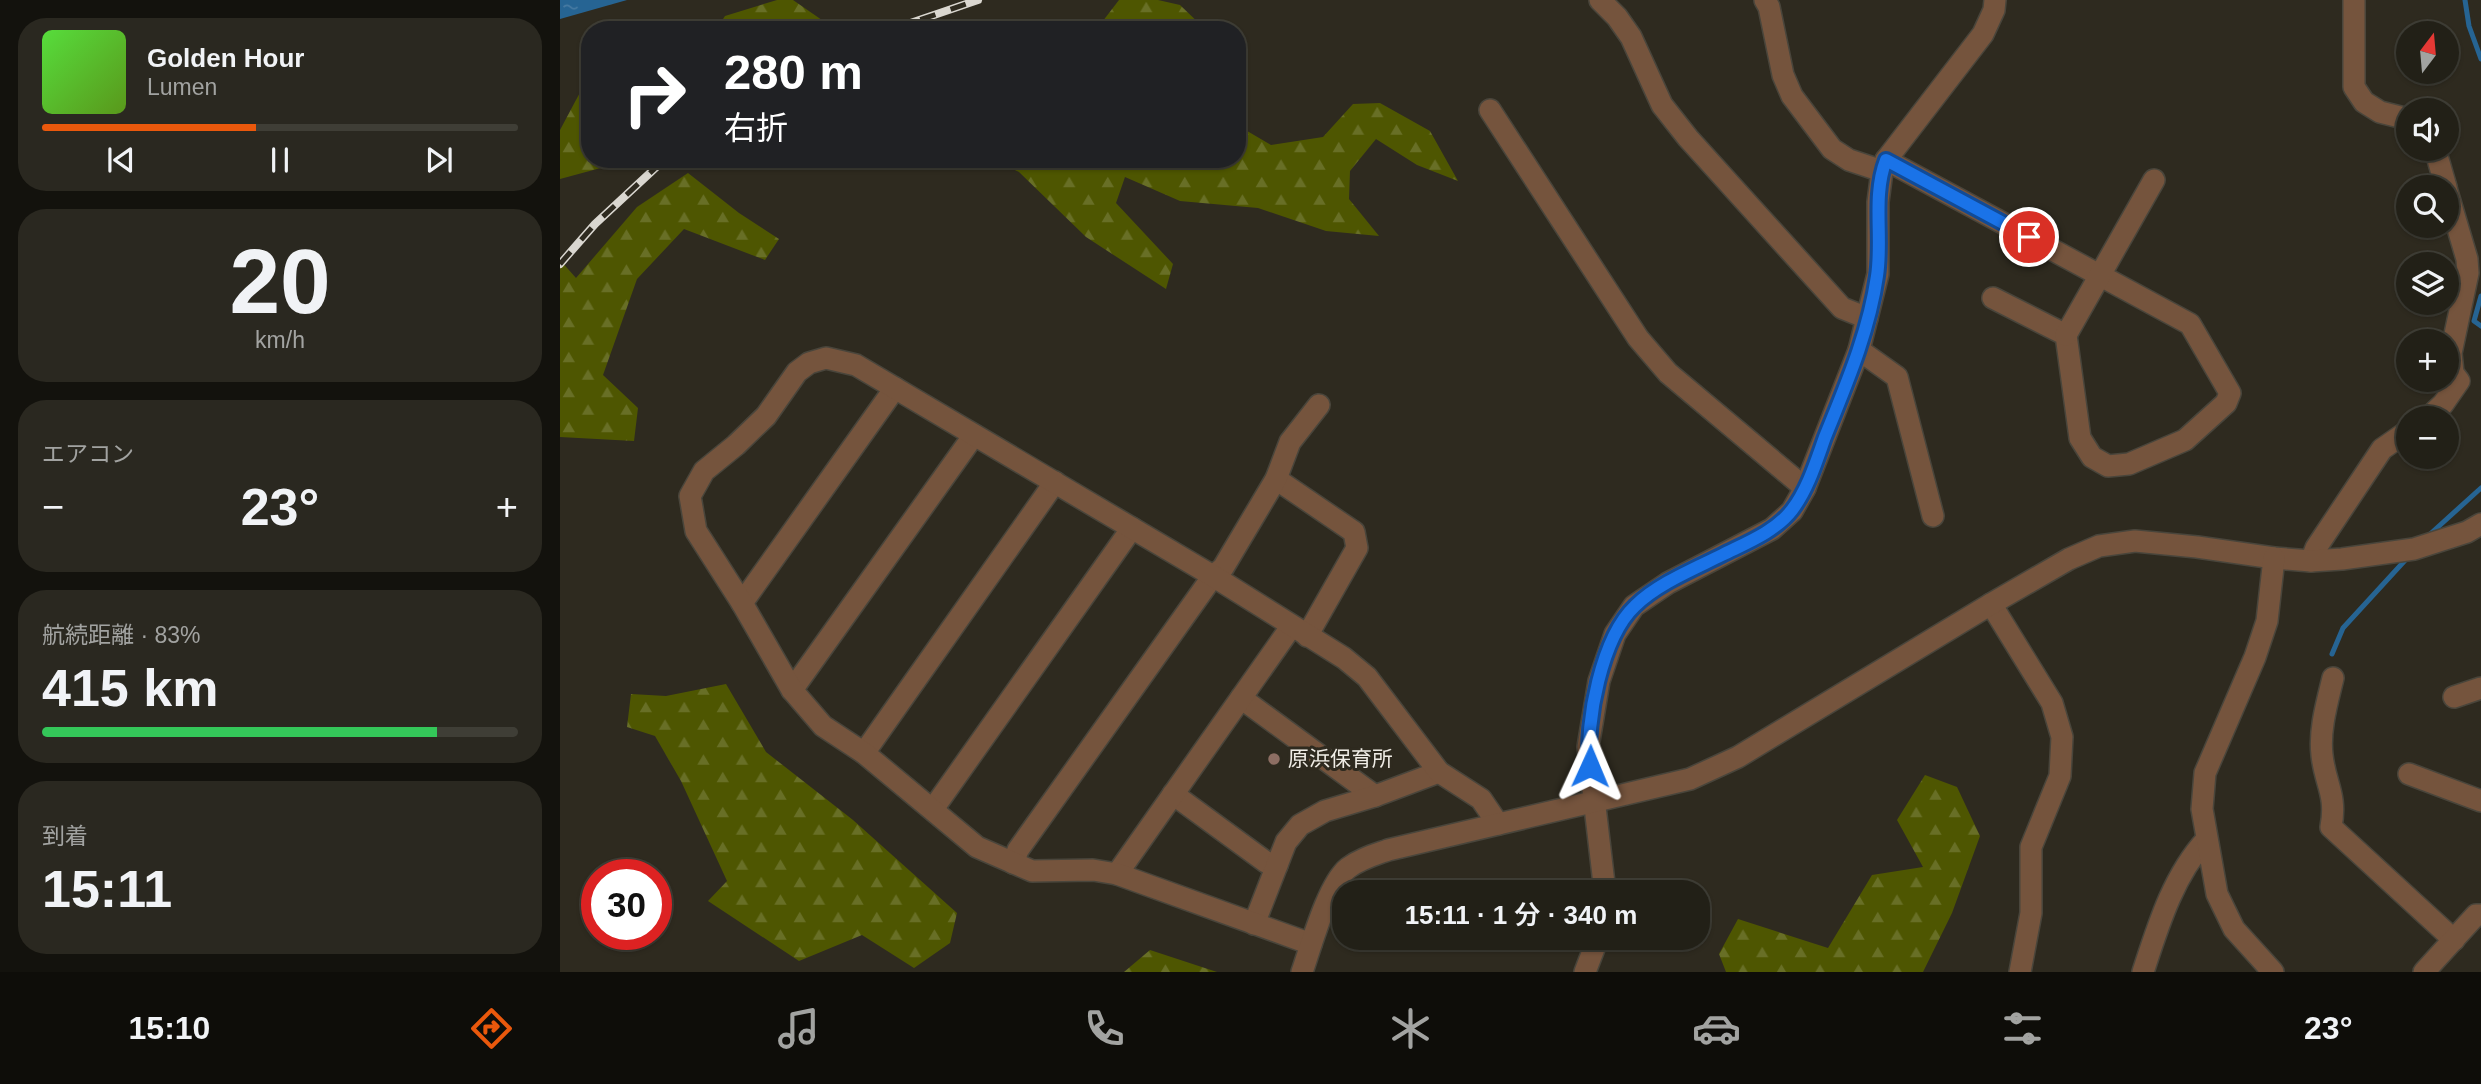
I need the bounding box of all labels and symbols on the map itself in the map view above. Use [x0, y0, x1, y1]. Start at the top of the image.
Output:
north arrow [2396, 21, 2459, 84]
pin [1999, 207, 2059, 267]
position arrow [1553, 729, 1627, 803]
place label: 原浜保育所 [1288, 747, 1393, 770]
marker: 原浜保育所 [1266, 751, 1282, 767]
speed limit sign: 30 [581, 859, 672, 950]

